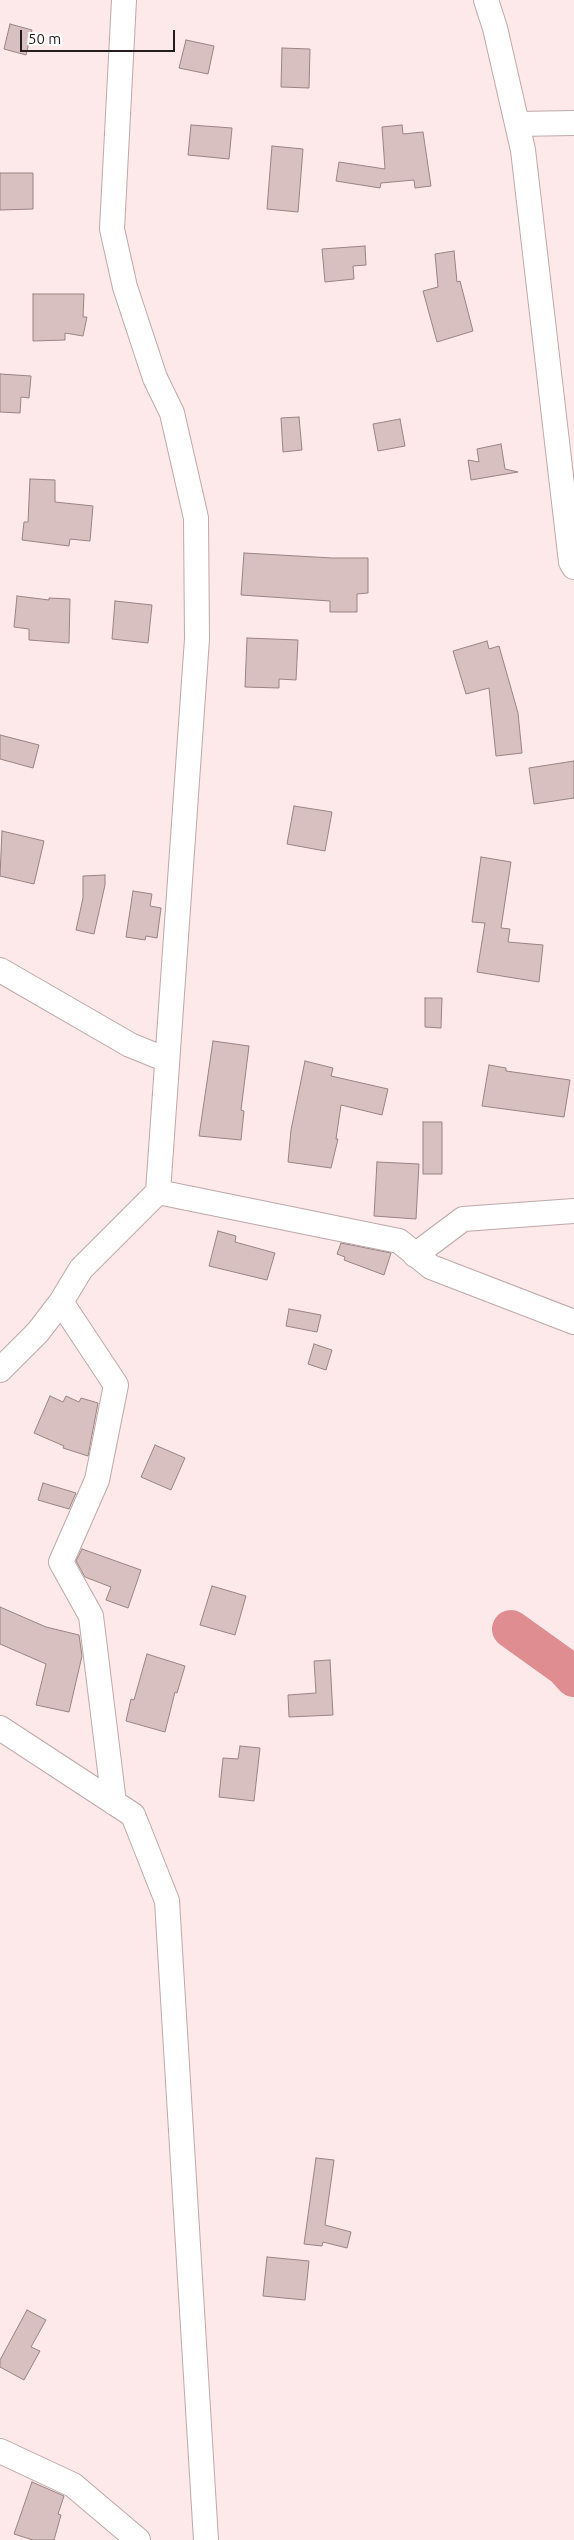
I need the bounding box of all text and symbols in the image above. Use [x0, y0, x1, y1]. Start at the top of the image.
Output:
scale bar [22, 20, 178, 52]
text: 50 m [28, 30, 61, 47]

